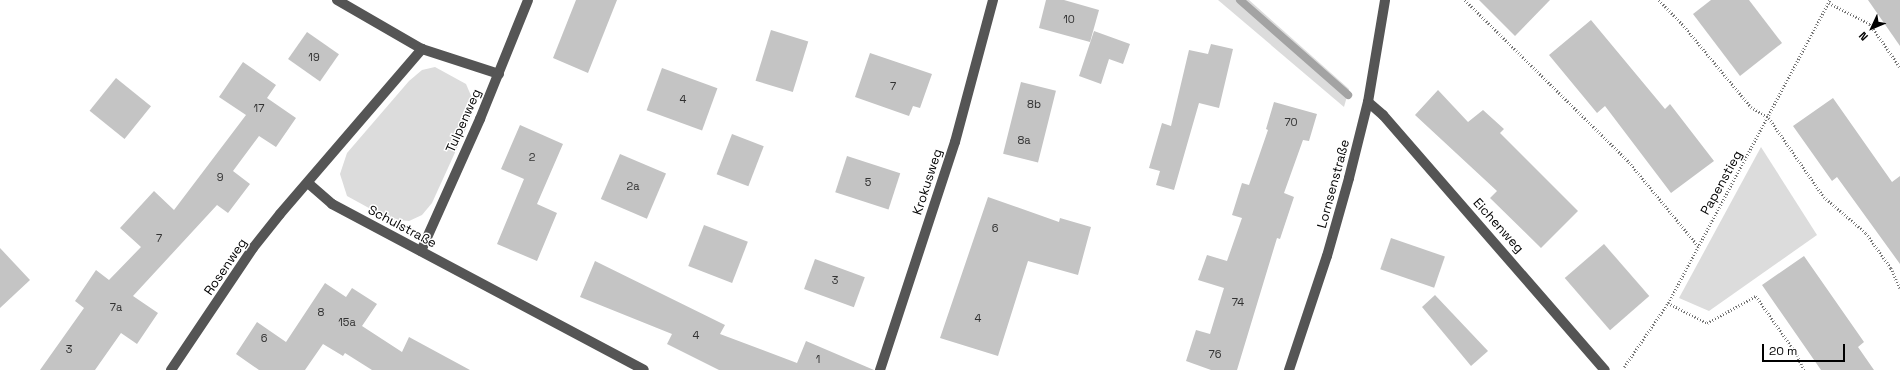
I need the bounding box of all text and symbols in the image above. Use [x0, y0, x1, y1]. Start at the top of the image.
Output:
north arrow [1852, 8, 1892, 48]
house number: 10 [1063, 12, 1075, 26]
text: N [1856, 29, 1871, 44]
house number: 19 [308, 50, 320, 64]
house number: 7 [890, 79, 896, 93]
street label: Tulpenweg [443, 87, 485, 155]
house number: 4 [680, 92, 686, 106]
house number: 8b [1027, 97, 1041, 111]
house number: 17 [254, 101, 264, 115]
house number: 70 [1284, 115, 1298, 129]
house number: 8a [1017, 133, 1031, 147]
street label: Lornsenstraße [1315, 138, 1353, 230]
street label: Krokusweg [910, 147, 946, 217]
street label: Papenstieg [1698, 148, 1746, 218]
house number: 2 [529, 150, 535, 164]
house number: 9 [217, 170, 223, 184]
house number: 5 [865, 175, 871, 189]
house number: 2a [627, 179, 639, 193]
street label: Eichenweg [1469, 195, 1527, 257]
street label: Schulstraße [365, 202, 439, 252]
house number: 6 [992, 221, 998, 235]
house number: 7 [156, 231, 162, 245]
street label: Rosenweg [201, 236, 251, 298]
house number: 3 [832, 273, 838, 287]
house number: 74 [1232, 295, 1244, 309]
house number: 7a [110, 300, 122, 314]
house number: 8 [318, 305, 324, 319]
house number: 4 [975, 311, 981, 325]
house number: 15a [338, 315, 356, 329]
house number: 4 [693, 328, 699, 342]
house number: 6 [261, 331, 267, 345]
scale bar [1764, 336, 1847, 362]
house number: 3 [66, 342, 72, 356]
text: 20 m [1769, 343, 1797, 359]
house number: 76 [1209, 347, 1221, 361]
house number: 1 [816, 352, 820, 366]

